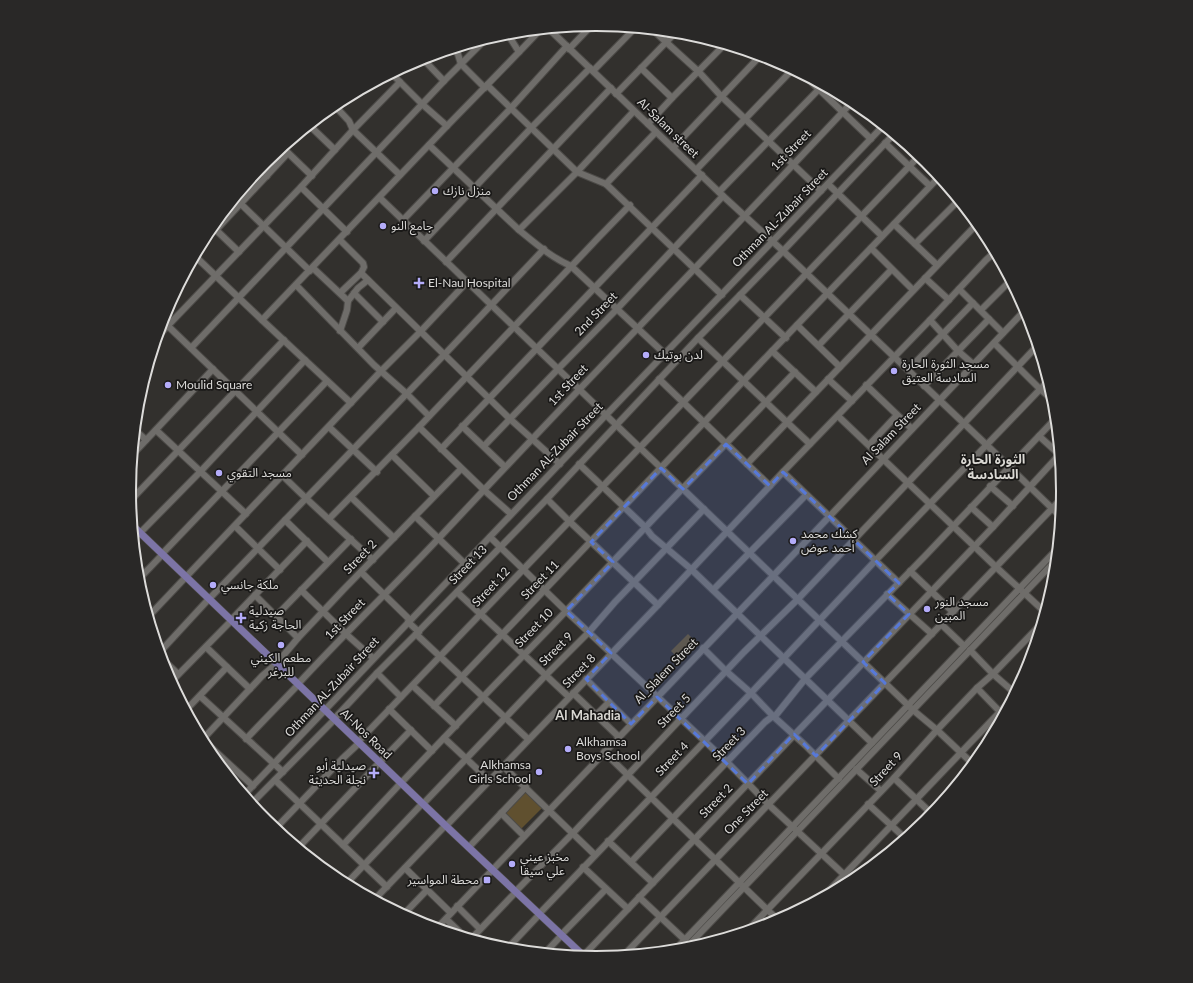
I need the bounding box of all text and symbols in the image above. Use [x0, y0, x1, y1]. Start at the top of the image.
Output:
street label: Al-Salam street [634, 94, 703, 161]
street label: 1st Street [767, 126, 814, 173]
street label: Othman AL-Zubair Street [729, 165, 831, 270]
place label: منزل نازك [443, 183, 491, 198]
marker: منزل نازك [430, 186, 440, 196]
place label: جامع النو [391, 218, 433, 235]
marker: جامع النو [378, 221, 388, 231]
place label: El-Nau Hospital [428, 275, 511, 290]
marker: El-Nau Hospital [413, 277, 425, 289]
street label: 2nd Street [571, 288, 621, 339]
place label: لدن بوتيك [654, 347, 703, 362]
marker: لدن بوتيك [641, 350, 651, 360]
place label: مسجد الثورة الحارة السادسة العتيق [902, 356, 989, 386]
street label: 1st Street [545, 360, 591, 408]
marker: مسجد الثورة الحارة السادسة العتيق [889, 366, 899, 376]
place label: Moulid Square [176, 377, 252, 392]
marker: Moulid Square [163, 380, 173, 390]
street label: Othman AL-Zubair Street [504, 399, 606, 504]
street label: Al Salam Street [858, 399, 924, 468]
district label: الثورة الحارة السادسة [961, 451, 1025, 482]
place label: مسجد التقوي [227, 465, 292, 483]
marker: مسجد التقوي [214, 468, 224, 478]
place label: كشك محمد أحمد عوض [801, 526, 859, 555]
street label: Street 2 [340, 536, 380, 577]
marker: كشك محمد أحمد عوض [788, 536, 798, 546]
street label: Street 13 [445, 542, 490, 587]
street label: Street 11 [517, 557, 562, 602]
street label: Street 12 [469, 564, 513, 610]
place label: ملكة جانسي [221, 577, 279, 595]
marker: ملكة جانسي [208, 580, 218, 590]
place label: مسجد النور المبين [934, 594, 989, 623]
street label: 1st Street [321, 595, 368, 642]
place label: صيدلية الحاجة زكية [249, 603, 301, 632]
marker: مسجد النور المبين [922, 604, 932, 614]
street label: Street 10 [511, 605, 556, 650]
marker: صيدلية الحاجة زكية [236, 613, 246, 623]
street label: Street 9 [536, 629, 576, 669]
street label: Othman AL-Zubair Street [281, 633, 382, 740]
street label: Al_Slalem Street [631, 634, 701, 707]
marker: مطعم الكيني للبرغر [276, 640, 286, 650]
place label: مطعم الكيني للبرغر [251, 650, 311, 679]
street label: Street 8 [559, 650, 599, 691]
street label: Street 5 [654, 690, 694, 731]
street label: Al-Nos Road [337, 705, 395, 762]
district label: Al Mahadia [554, 707, 621, 723]
street label: Street 3 [709, 723, 749, 764]
place label: Alkhamsa Boys School [576, 734, 640, 763]
street label: Street 4 [652, 738, 692, 779]
marker: Alkhamsa Boys School [563, 744, 573, 754]
street label: Street 9 [866, 748, 905, 789]
place label: Alkhamsa Girls School [469, 757, 531, 786]
place label: صيدلية أبو نجلة الحديثة [309, 758, 366, 787]
marker: Alkhamsa Girls School [534, 767, 544, 777]
marker: صيدلية أبو نجلة الحديثة [369, 768, 379, 778]
street label: Street 2 [696, 780, 736, 821]
street label: One Street [720, 785, 771, 837]
place label: مخبز عيني علي سيقا [520, 849, 569, 881]
marker: مخبز عيني علي سيقا [507, 859, 517, 869]
place label: محطة المواسير [407, 872, 479, 887]
marker: محطة المواسير [482, 875, 492, 885]

